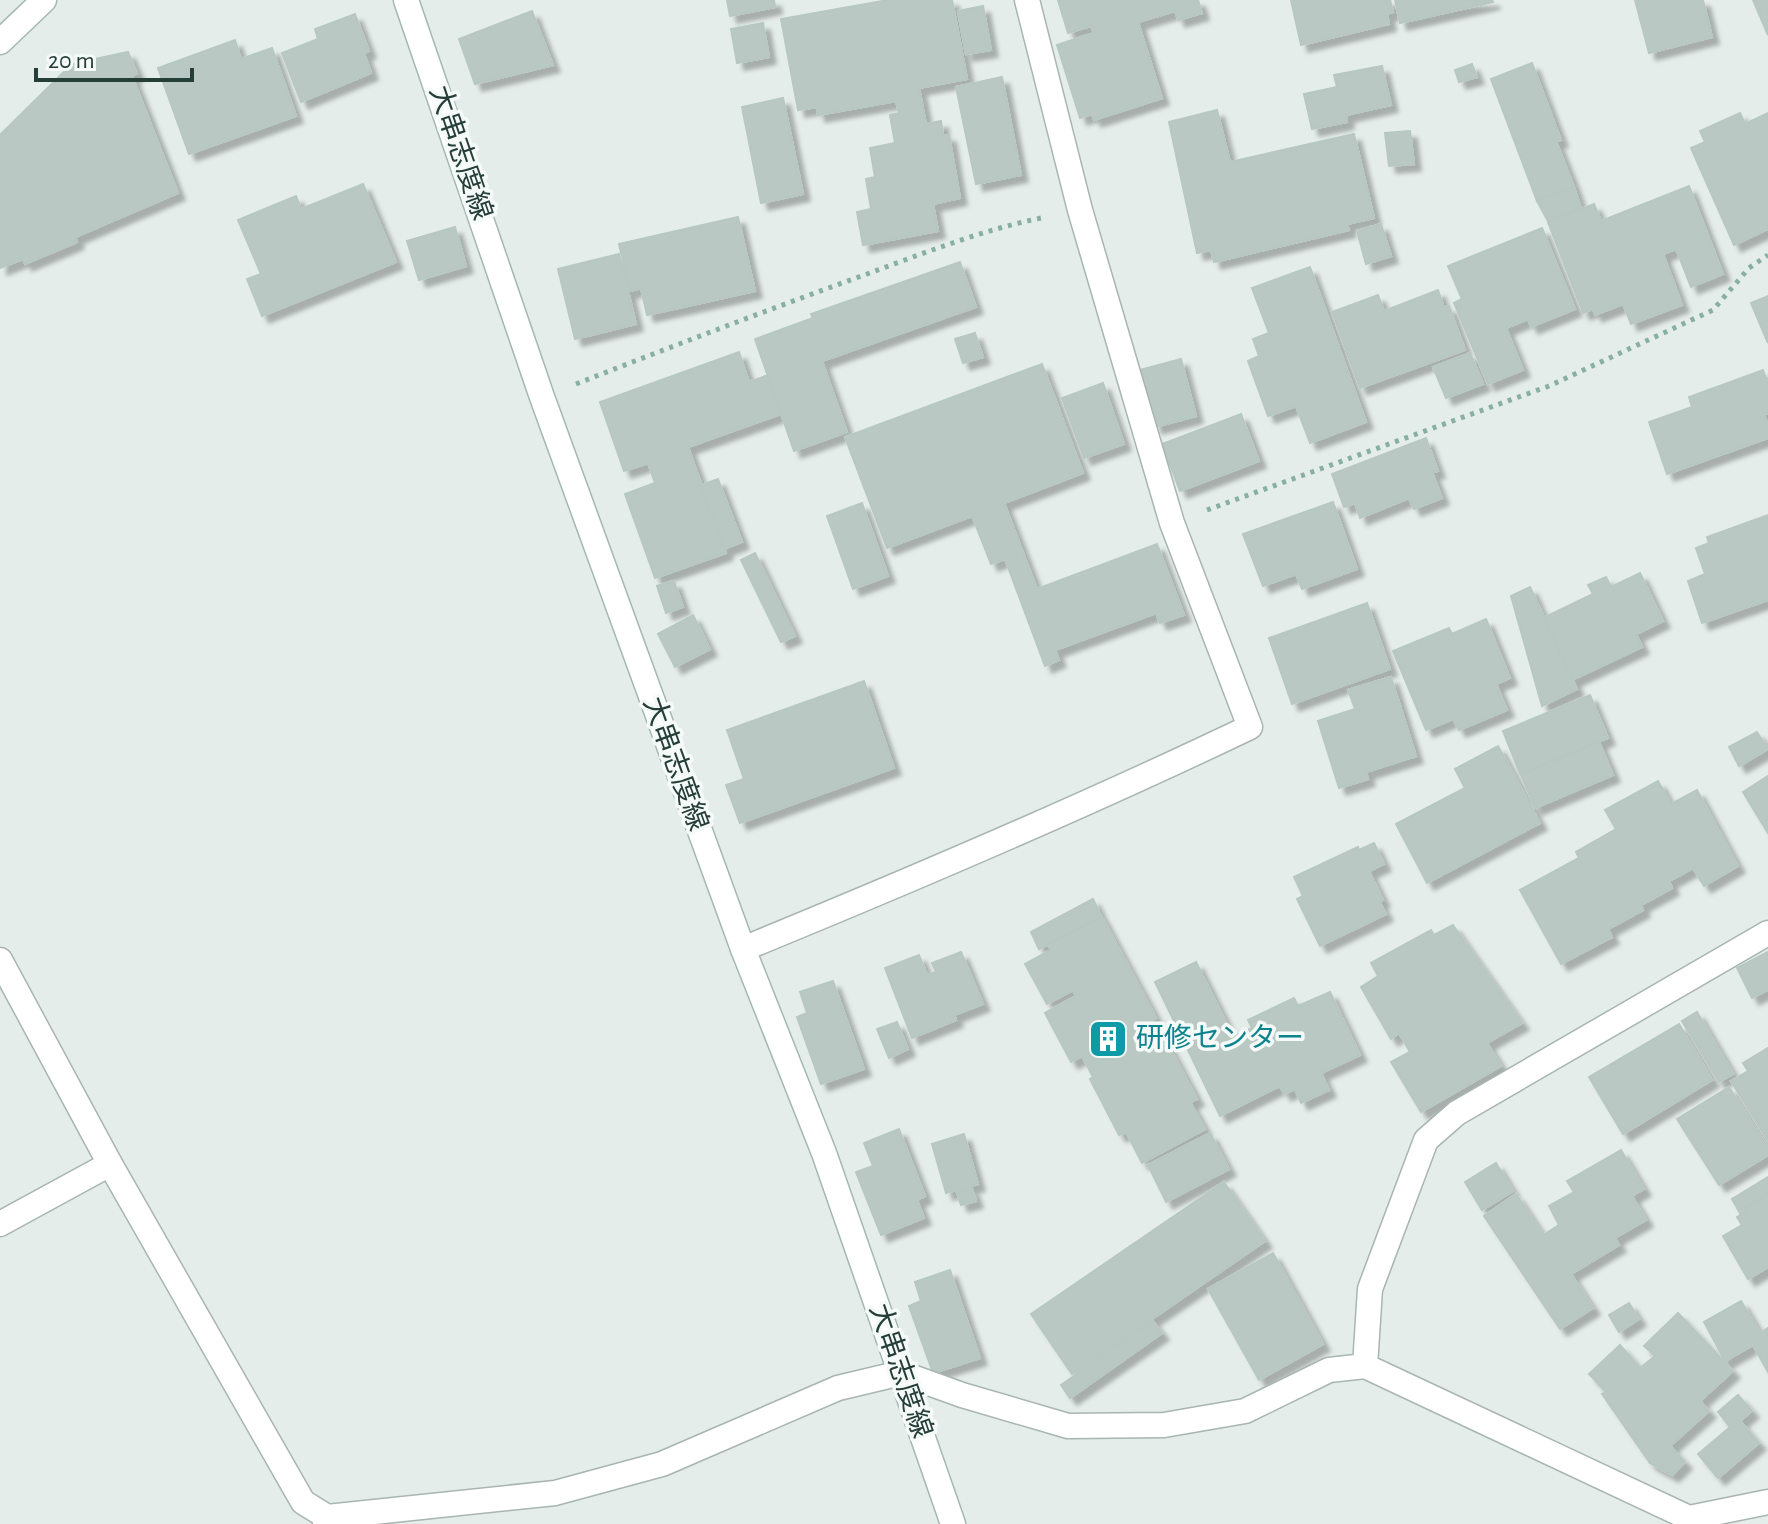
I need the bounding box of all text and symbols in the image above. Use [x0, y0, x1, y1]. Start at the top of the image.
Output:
scale bar [36, 32, 192, 82]
text: 20 m [48, 49, 95, 73]
street label: 大串志度線 [424, 82, 498, 224]
street label: 大串志度線 [638, 693, 714, 835]
building icon: 研修センター [1087, 1018, 1129, 1060]
place label: 研修センター [1136, 1023, 1304, 1053]
street label: 大串志度線 [864, 1300, 938, 1442]

